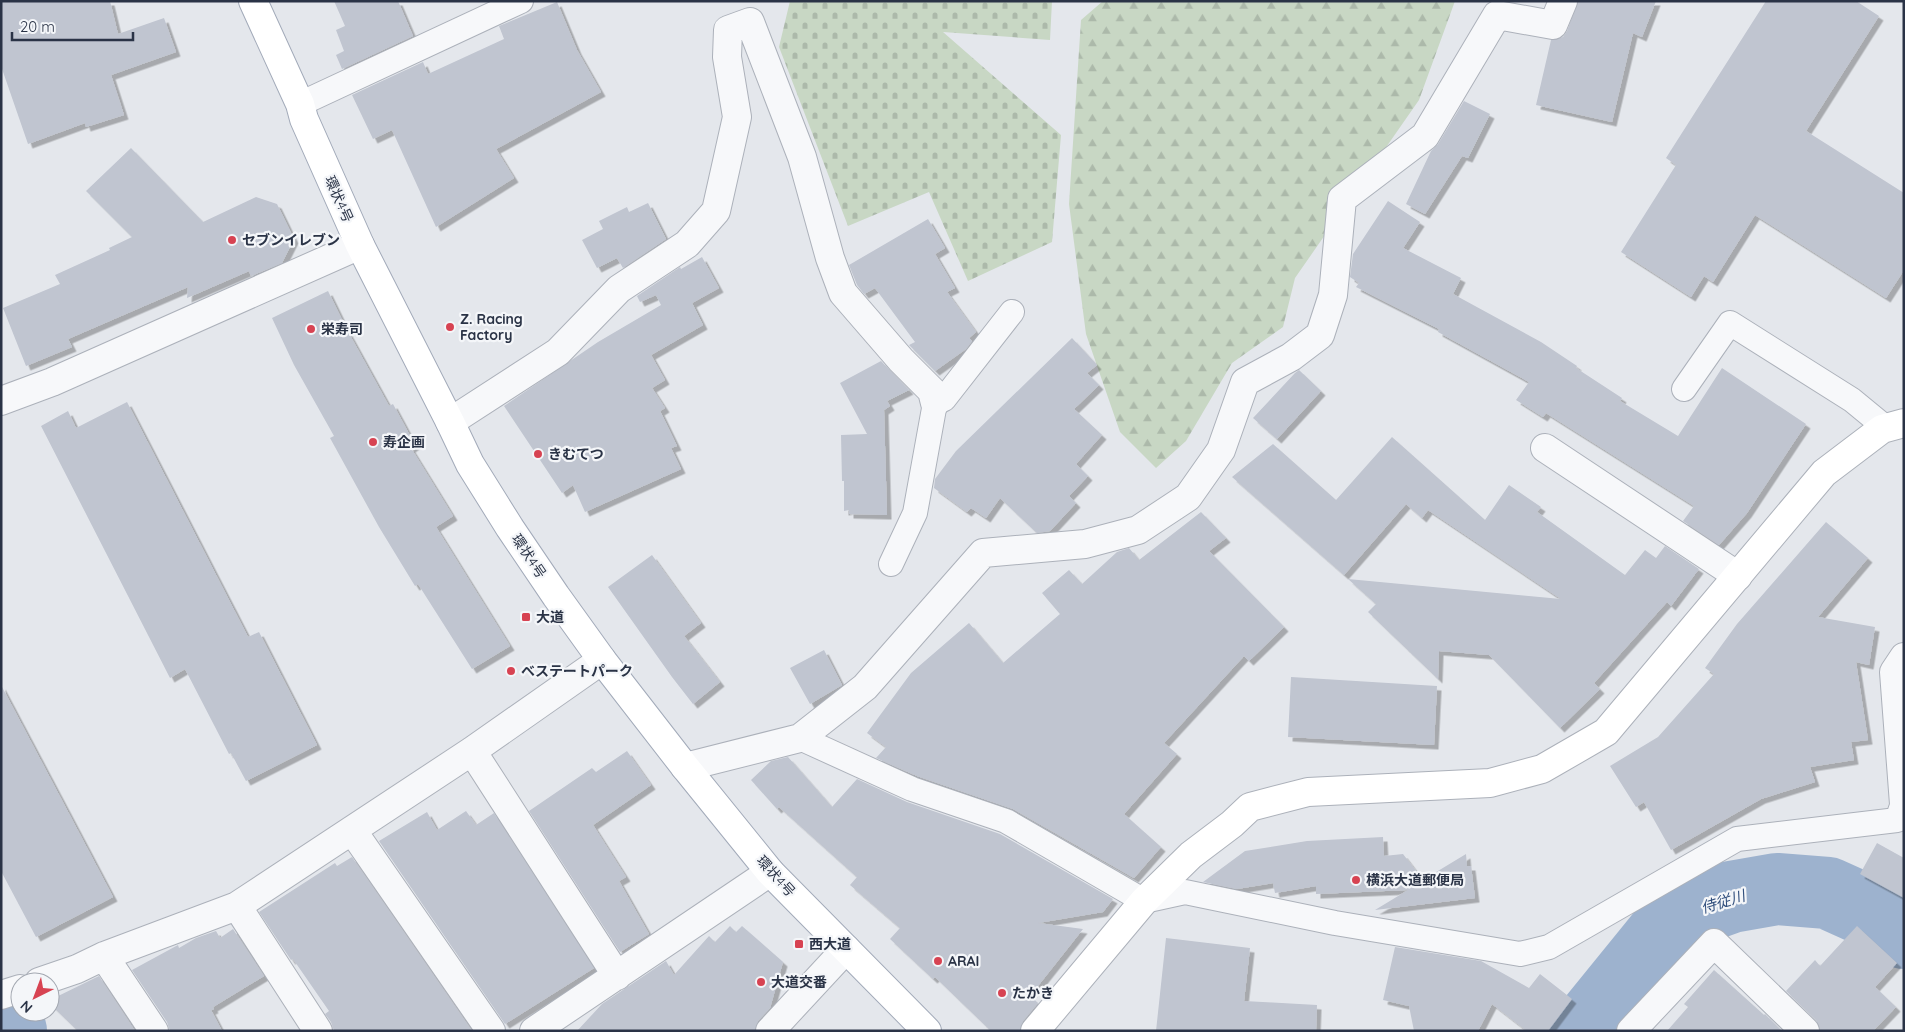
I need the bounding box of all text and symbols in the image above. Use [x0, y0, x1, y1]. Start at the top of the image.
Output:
scale bar [12, 10, 134, 42]
text: 20 m [20, 17, 55, 36]
street label: 環状4号 [321, 173, 357, 225]
place label: セブンイレブン [242, 231, 340, 249]
marker: セブンイレブン [226, 234, 238, 246]
place label: Z. Racing Factory [460, 310, 523, 344]
place label: 栄寿司 [321, 320, 363, 338]
marker: Z. Racing Factory [444, 321, 456, 333]
marker: 栄寿司 [305, 323, 317, 335]
place label: 寿企画 [383, 433, 425, 451]
marker: 寿企画 [367, 436, 379, 448]
place label: きむてつ [548, 445, 604, 463]
marker: きむてつ [532, 448, 544, 460]
street label: 環状4号 [508, 530, 550, 582]
place label: 大道 [536, 608, 564, 626]
marker: 大道 [520, 611, 532, 623]
place label: べステートパーク [521, 662, 633, 680]
marker: べステートパーク [505, 665, 517, 677]
street label: 環状4号 [753, 852, 799, 900]
place label: 横浜大道郵便局 [1366, 871, 1464, 889]
marker: 横浜大道郵便局 [1350, 874, 1362, 886]
water label: 侍従川 [1699, 885, 1749, 917]
place label: 西大道 [809, 935, 851, 953]
marker: 西大道 [793, 938, 805, 950]
place label: ARAI [948, 952, 979, 970]
marker: ARAI [932, 955, 944, 967]
north arrow [10, 972, 60, 1022]
place label: 大道交番 [771, 973, 827, 991]
marker: 大道交番 [755, 976, 767, 988]
place label: たかき [1012, 984, 1054, 1002]
marker: たかき [996, 987, 1008, 999]
text: N [16, 997, 36, 1017]

